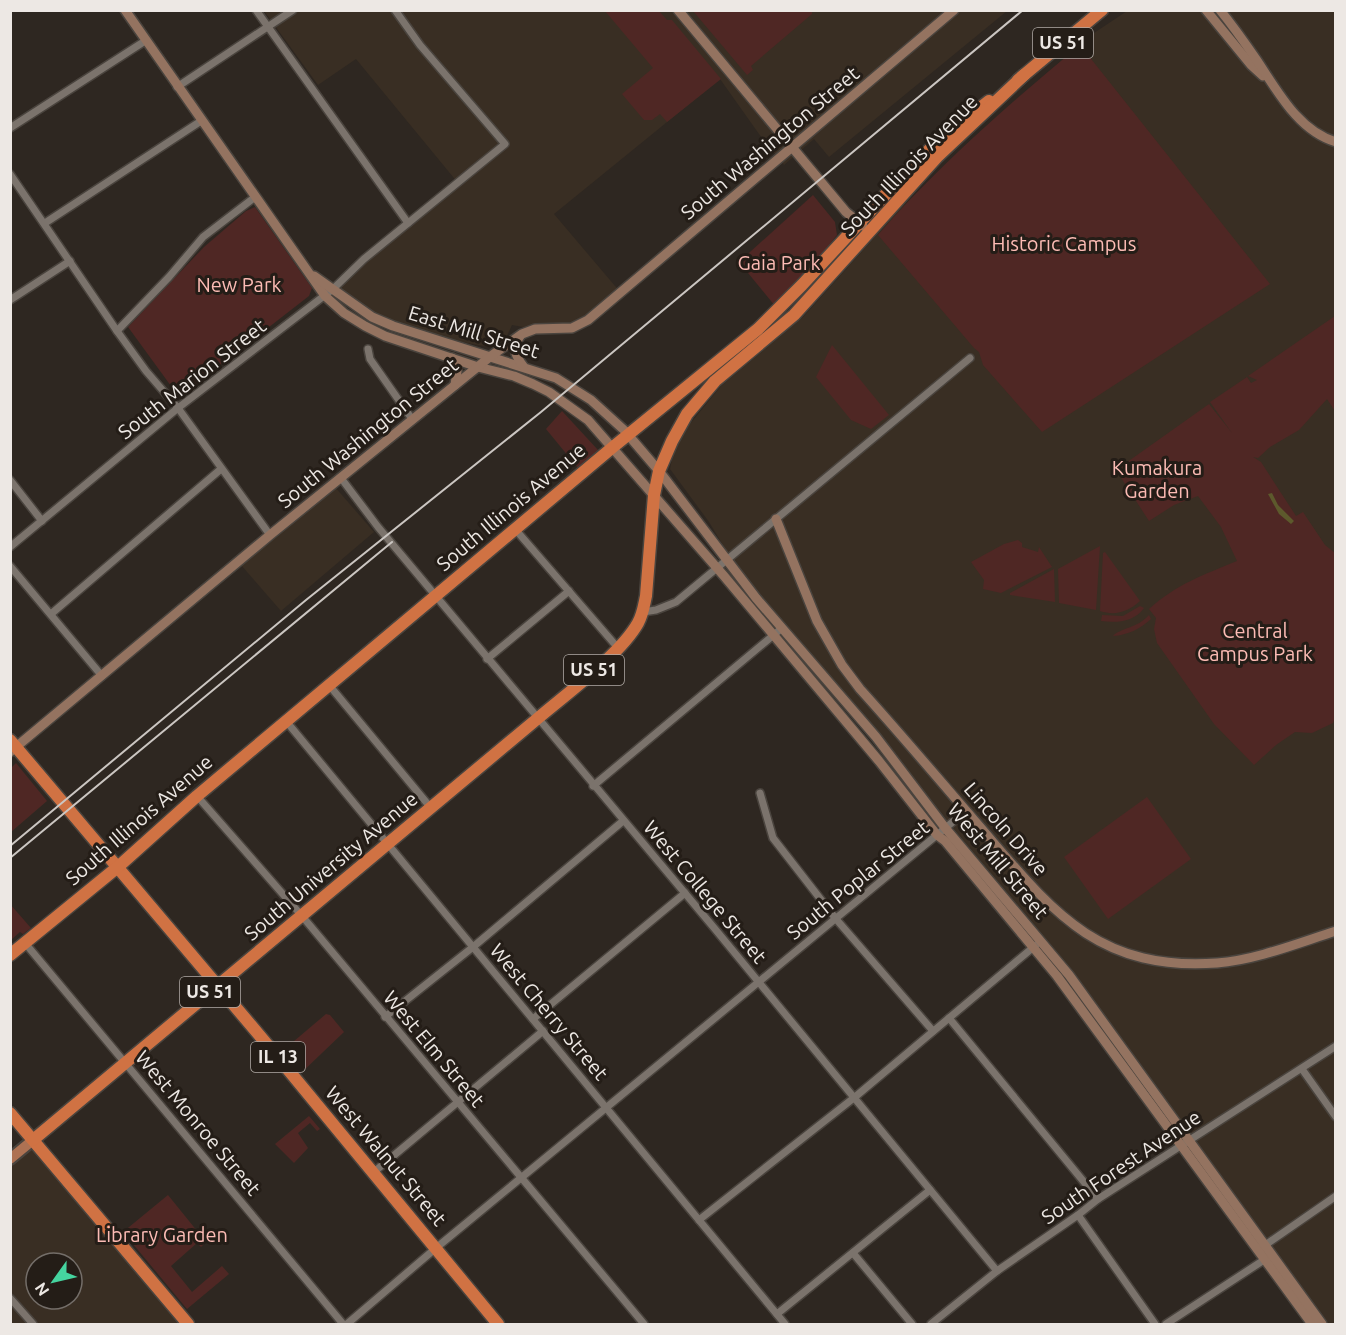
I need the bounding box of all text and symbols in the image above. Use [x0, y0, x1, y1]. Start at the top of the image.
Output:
road number: US 51 [1033, 28, 1093, 58]
street label: South Washington Street [676, 61, 863, 224]
street label: South Illinois Avenue [836, 90, 982, 240]
park label: Historic Campus [992, 232, 1136, 255]
park label: Gaia Park [738, 251, 821, 274]
park label: New Park [196, 273, 282, 296]
street label: East Mill Street [406, 301, 543, 362]
street label: South Marion Street [113, 314, 270, 443]
street label: South Washington Street [273, 353, 462, 512]
street label: South Illinois Avenue [432, 438, 590, 575]
park label: Kumakura Garden [1112, 456, 1202, 502]
park label: Central Campus Park [1197, 619, 1313, 665]
road number: US 51 [564, 655, 624, 685]
street label: South Illinois Avenue [61, 750, 217, 889]
street label: Lincoln Drive [960, 777, 1053, 880]
street label: South University Avenue [240, 787, 422, 945]
street label: West Mill Street [943, 798, 1053, 923]
street label: South Poplar Street [782, 815, 933, 944]
street label: West College Street [639, 816, 772, 968]
street label: West Cherry Street [486, 939, 613, 1085]
road number: US 51 [180, 977, 240, 1007]
street label: West Elm Street [379, 986, 490, 1112]
road number: IL 13 [251, 1042, 305, 1072]
street label: West Monroe Street [131, 1046, 266, 1200]
street label: West Walnut Street [321, 1081, 452, 1230]
street label: South Forest Avenue [1037, 1105, 1205, 1228]
park label: Library Garden [96, 1223, 228, 1246]
north arrow [24, 1251, 84, 1311]
text: N [31, 1279, 52, 1299]

